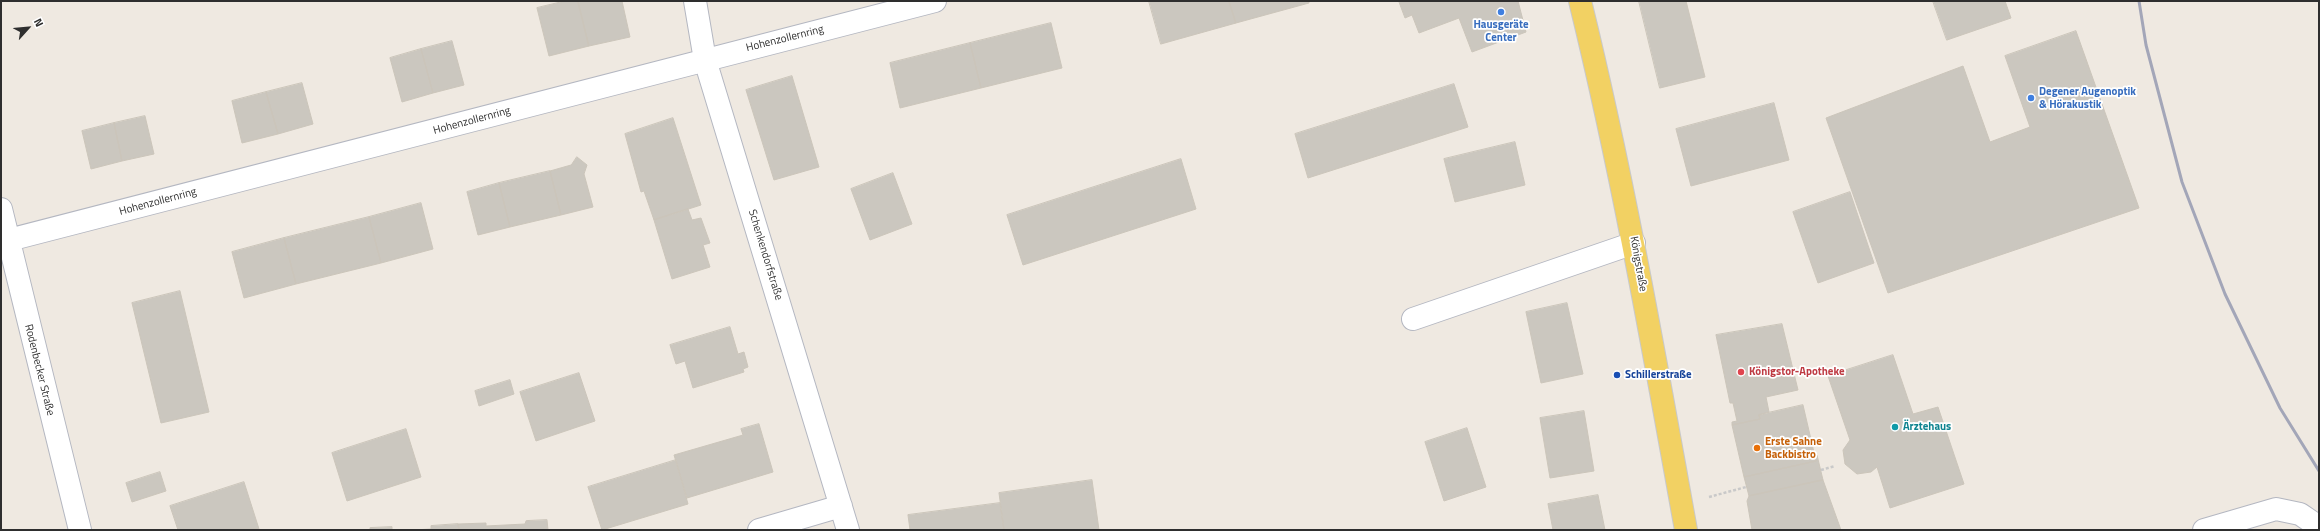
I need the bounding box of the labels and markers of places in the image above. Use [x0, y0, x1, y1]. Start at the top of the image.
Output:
marker: Hausgeräte Center [1496, 7, 1506, 17]
place label: Hausgeräte Center [1473, 18, 1529, 44]
place label: Degener Augenoptik & Hörakustik [2039, 85, 2136, 111]
marker: Degener Augenoptik & Hörakustik [2026, 93, 2036, 103]
place label: Königstor-Apotheke [1749, 365, 1845, 379]
marker: Königstor-Apotheke [1736, 367, 1746, 377]
place label: Schillerstraße [1625, 368, 1692, 382]
marker: Schillerstraße [1612, 370, 1622, 380]
place label: Ärztehaus [1903, 420, 1951, 434]
marker: Ärztehaus [1890, 422, 1900, 432]
place label: Erste Sahne Backbistro [1765, 435, 1822, 461]
marker: Erste Sahne Backbistro [1752, 443, 1762, 453]

